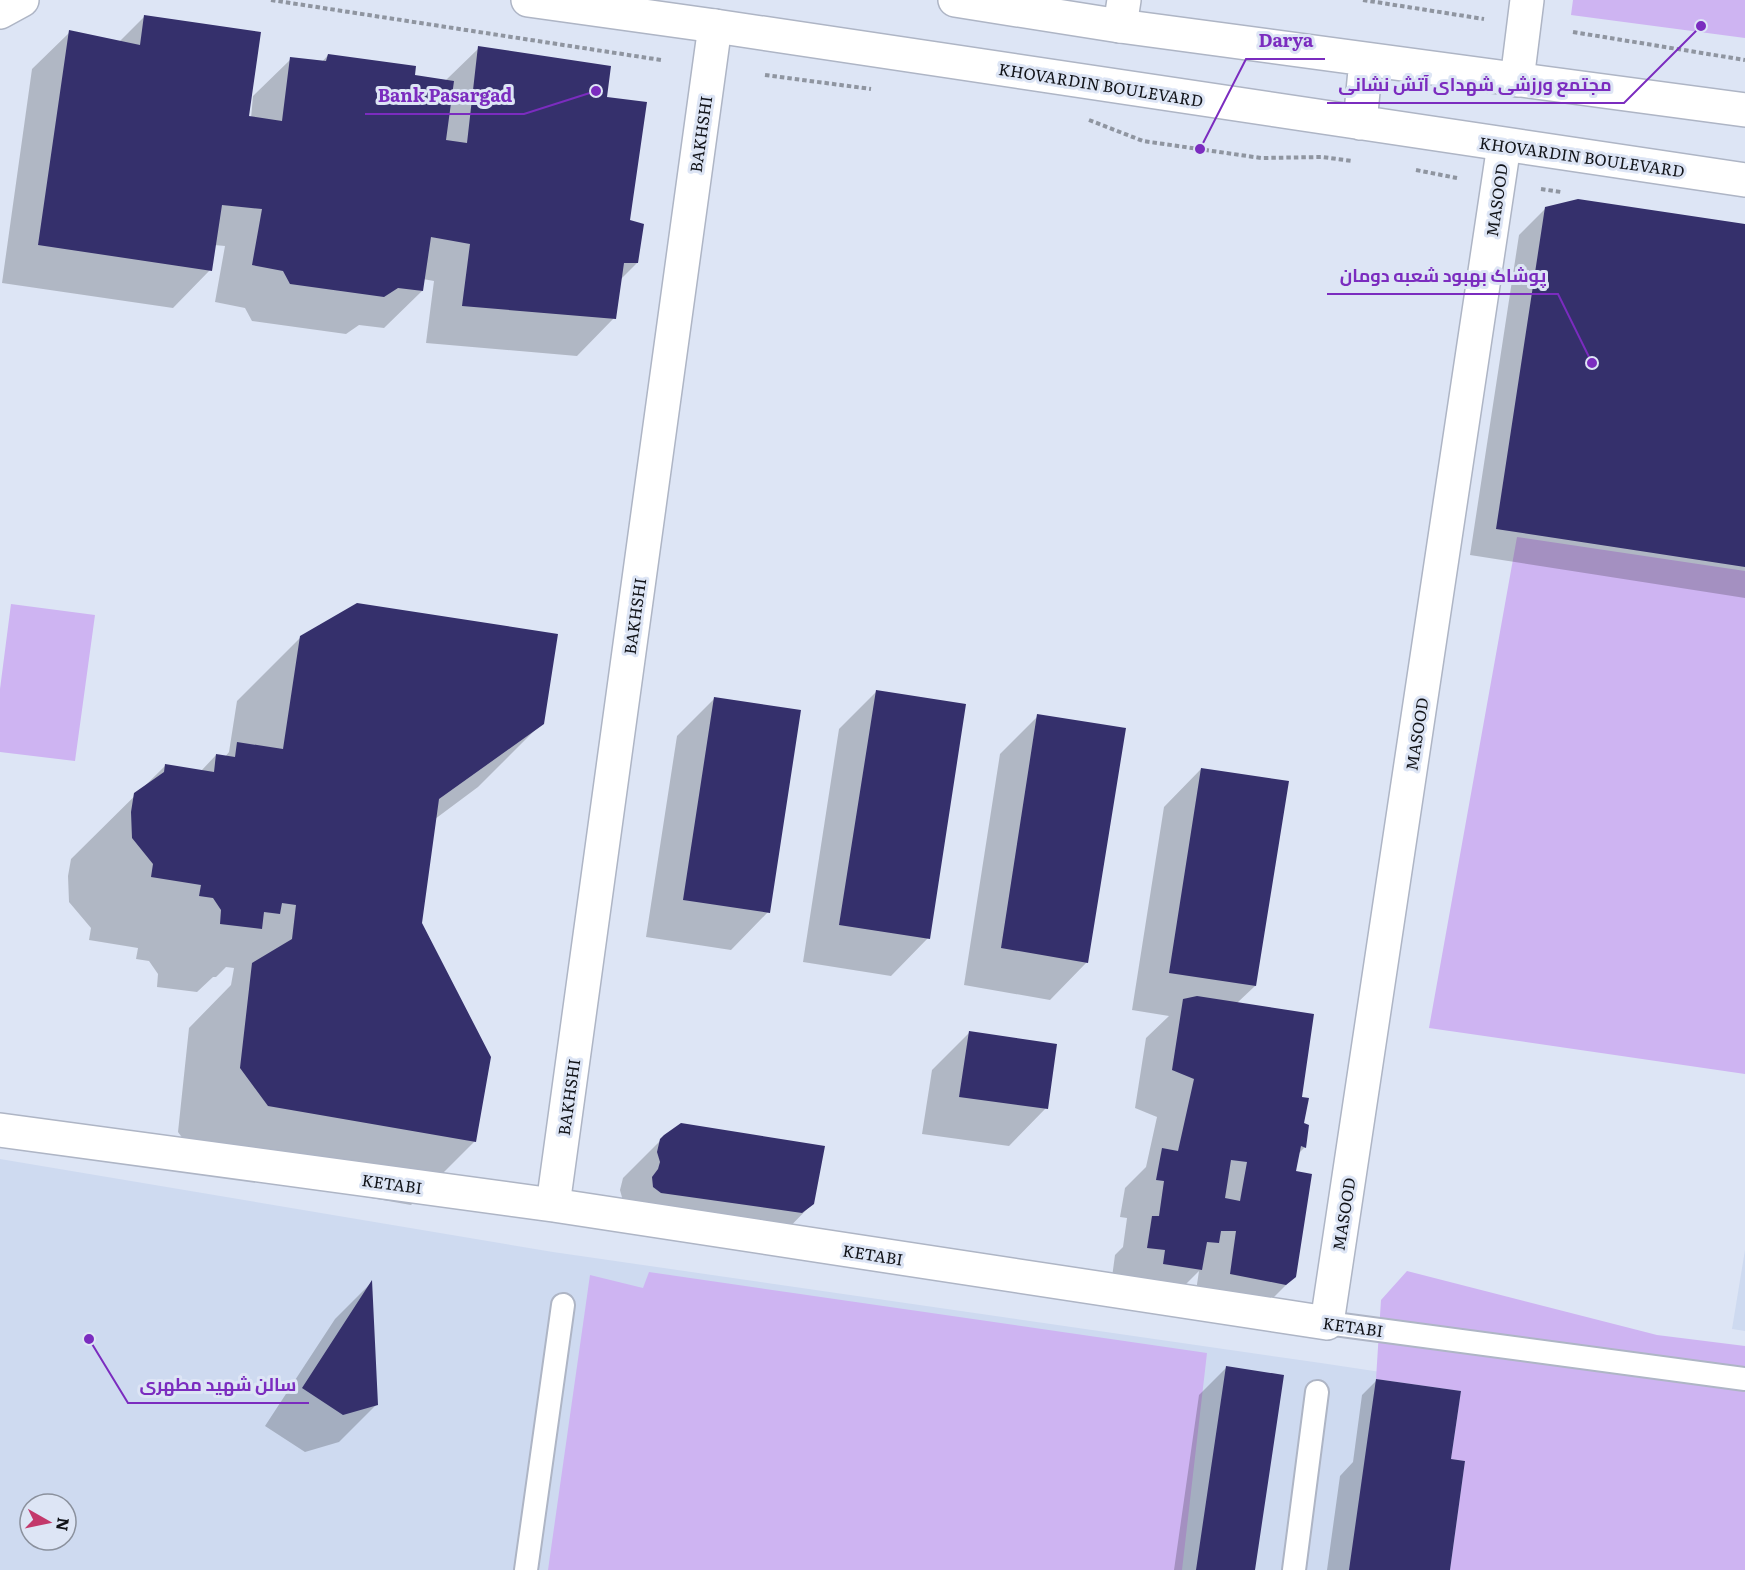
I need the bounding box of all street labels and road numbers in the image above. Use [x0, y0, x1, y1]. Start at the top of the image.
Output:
street label: KHOVARDIN BOULEVARD [997, 56, 1205, 112]
street label: BAKHSHI [683, 94, 717, 174]
street label: KHOVARDIN BOULEVARD [1478, 130, 1686, 182]
street label: MASOOD [1479, 162, 1513, 238]
street label: BAKHSHI [617, 576, 651, 656]
street label: MASOOD [1398, 696, 1434, 772]
street label: BAKHSHI [551, 1057, 585, 1137]
street label: KETABI [360, 1167, 424, 1199]
street label: MASOOD [1325, 1176, 1361, 1252]
street label: KETABI [841, 1237, 905, 1271]
street label: KETABI [1321, 1310, 1385, 1342]

